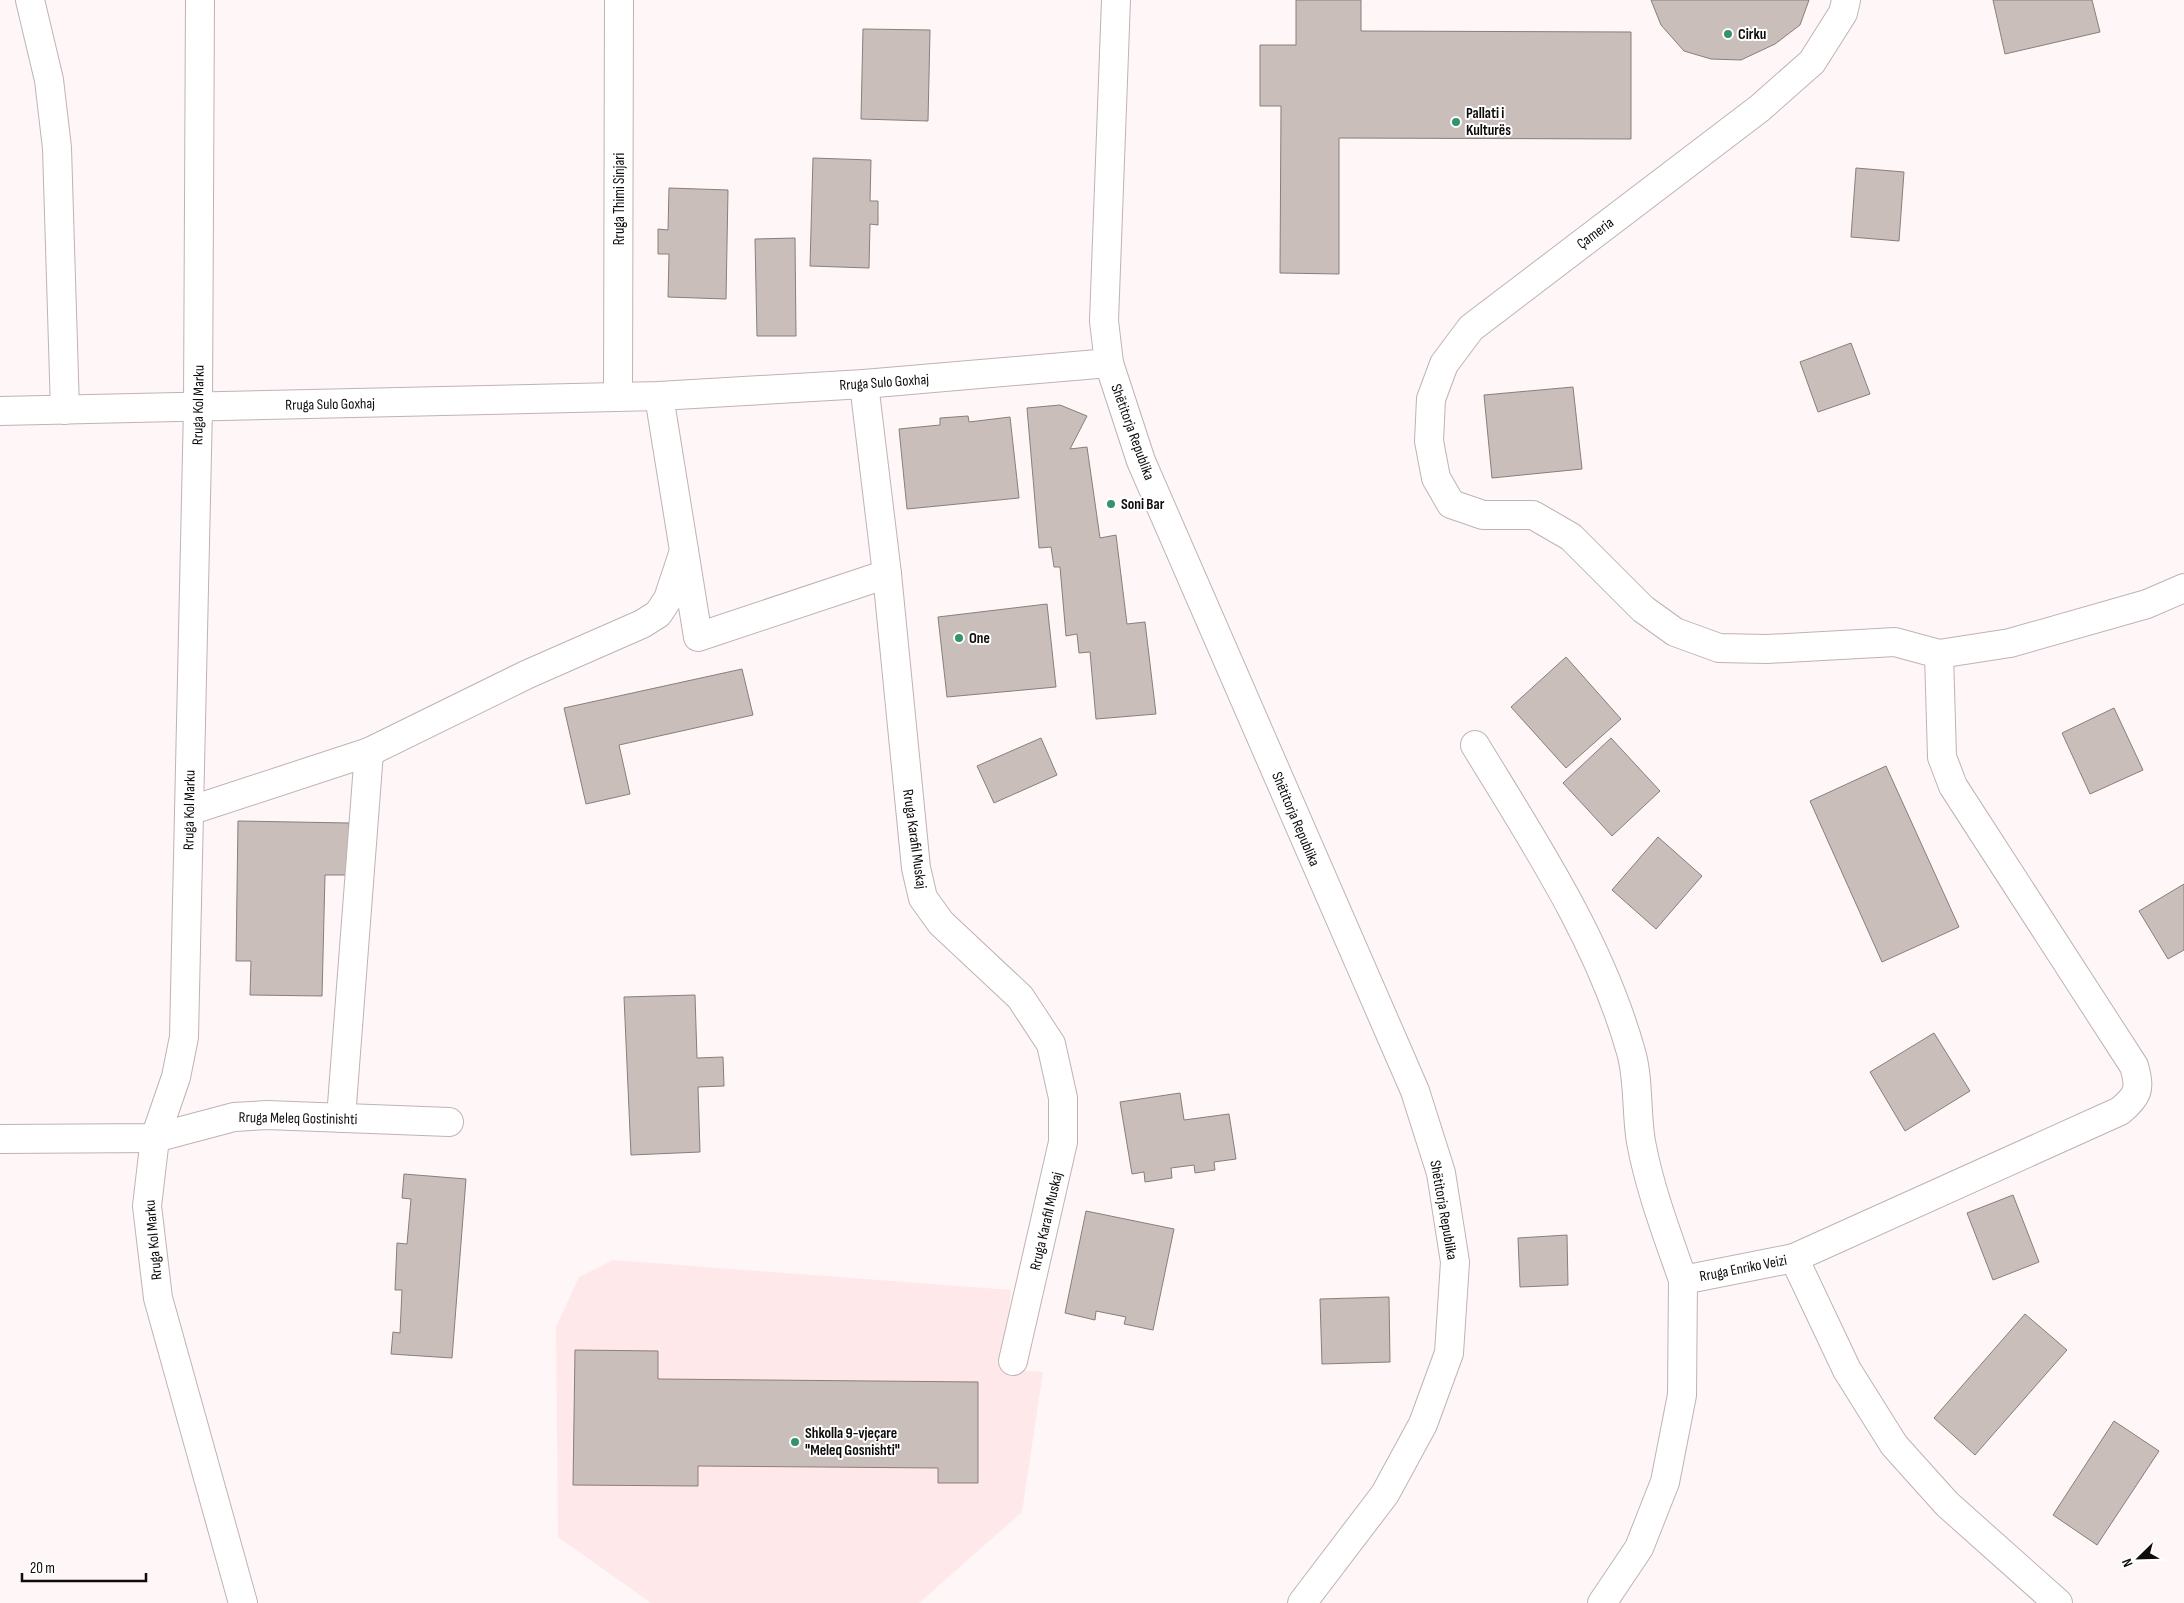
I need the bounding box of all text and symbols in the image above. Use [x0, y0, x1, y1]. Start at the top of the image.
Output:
place label: Cirku [1738, 25, 1766, 44]
marker: Cirku [1722, 28, 1734, 40]
place label: Pallati i Kulturës [1466, 104, 1511, 140]
marker: Pallati i Kulturës [1450, 116, 1462, 128]
street label: Rruga Thimi Sinjari [610, 152, 629, 245]
street label: Çameria [1573, 213, 1618, 253]
street label: Rruga Kol Marku [188, 365, 209, 445]
street label: Rruga Sulo Goxhaj [839, 370, 930, 395]
street label: Shëtitorja Republika [1106, 382, 1159, 483]
street label: Rruga Sulo Goxhaj [285, 394, 375, 415]
place label: Soni Bar [1121, 495, 1165, 514]
marker: Soni Bar [1105, 498, 1117, 510]
place label: One [969, 629, 990, 648]
marker: One [953, 632, 965, 644]
street label: Shëtitorja Republika [1267, 769, 1324, 870]
street label: Rruga Kol Marku [179, 770, 200, 850]
street label: Rruga Karafil Muskaj [898, 788, 931, 890]
street label: Rruga Meleq Gostinishti [238, 1108, 358, 1129]
street label: Shëtitorja Republika [1425, 1159, 1462, 1262]
street label: Rruga Karafil Muskaj [1026, 1170, 1067, 1272]
street label: Rruga Kol Marku [141, 1199, 166, 1281]
street label: Rruga Enriko Veizi [1698, 1251, 1789, 1286]
place label: Shkolla 9-vjeçare "Meleq Gosnishti" [805, 1424, 900, 1460]
marker: Shkolla 9-vjeçare "Meleq Gosnishti" [789, 1436, 801, 1448]
north arrow [2114, 1533, 2164, 1583]
scale bar [22, 1550, 146, 1582]
text: N [2118, 1556, 2137, 1570]
text: 20 m [30, 1559, 55, 1578]

